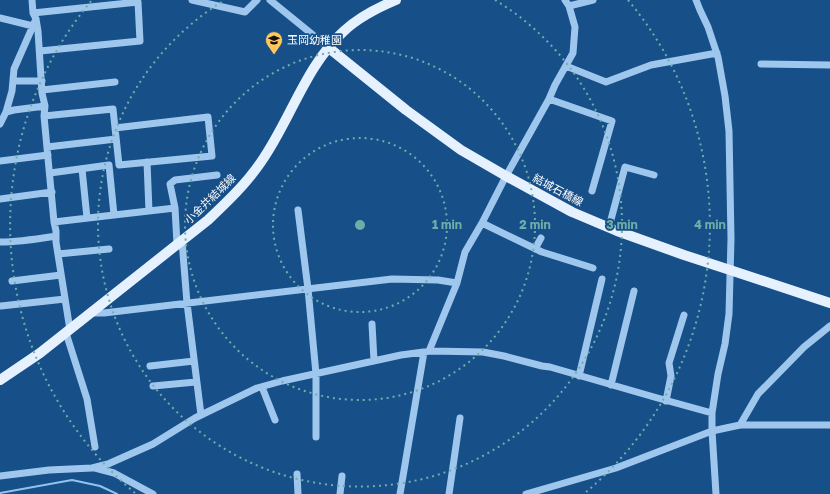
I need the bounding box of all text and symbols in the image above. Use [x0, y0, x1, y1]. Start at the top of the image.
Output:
school or university icon: 玉岡幼稚園 [264, 30, 284, 55]
place label: 玉岡幼稚園 [287, 33, 342, 46]
street label: 小金井結城線 [181, 171, 238, 226]
street label: 結城石橋線 [531, 171, 586, 208]
text: 1 min [432, 217, 462, 232]
text: 2 min [519, 217, 551, 232]
text: 3 min [606, 217, 638, 232]
text: 4 min [694, 217, 726, 232]
centre of rings [353, 218, 367, 232]

